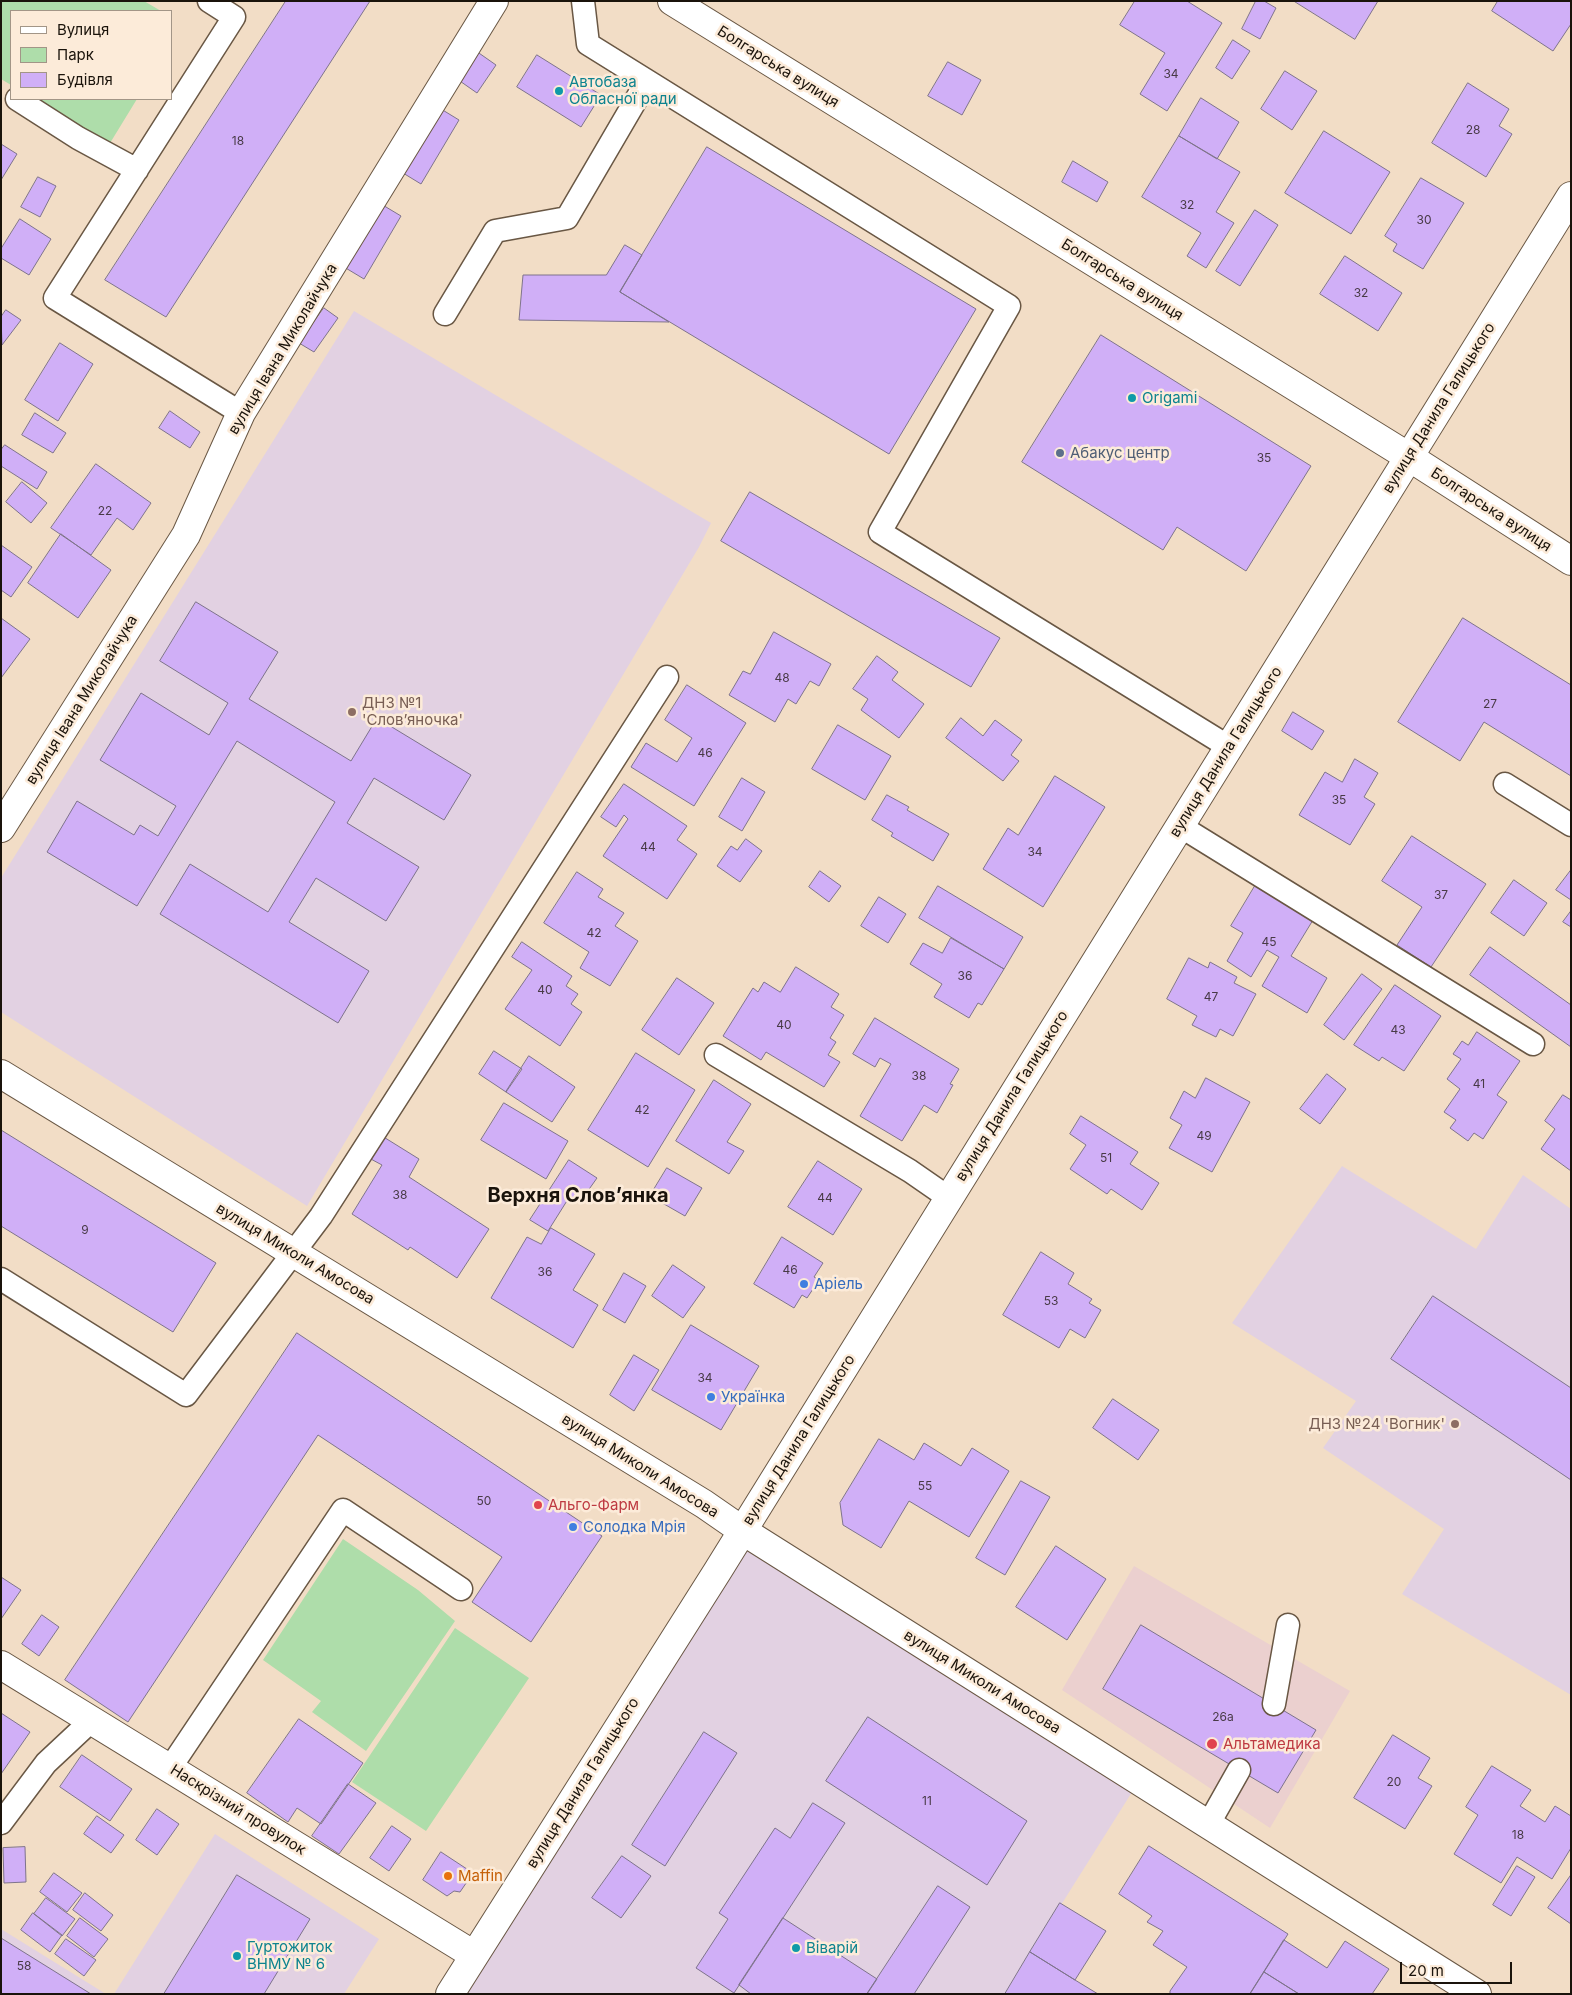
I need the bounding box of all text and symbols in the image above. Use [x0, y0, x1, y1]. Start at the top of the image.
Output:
legend [10, 10, 172, 100]
text: Вулиця [57, 20, 109, 39]
street label: Болгарська вулиця [714, 22, 842, 112]
text: Парк [57, 45, 94, 64]
house number: 34 [1163, 67, 1179, 81]
text: Будівля [57, 70, 113, 89]
place label: Автобаза Обласної ради [569, 73, 677, 108]
marker: Автобаза Обласної ради [553, 85, 565, 97]
house number: 28 [1466, 123, 1480, 137]
house number: 18 [232, 134, 244, 148]
house number: 32 [1180, 198, 1194, 212]
house number: 30 [1417, 213, 1431, 227]
street label: Болгарська вулиця [1058, 235, 1186, 325]
street label: вулиця Івана Миколайчука [225, 260, 341, 438]
house number: 32 [1354, 286, 1368, 300]
street label: вулиця Данила Галицького [1379, 319, 1499, 497]
place label: Origami [1142, 389, 1197, 407]
marker: Origami [1126, 392, 1138, 404]
place label: Абакус центр [1070, 444, 1170, 462]
marker: Абакус центр [1054, 447, 1066, 459]
house number: 35 [1257, 451, 1271, 465]
street label: Болгарська вулиця [1427, 464, 1555, 556]
house number: 22 [98, 504, 112, 518]
street label: вулиця Івана Миколайчука [22, 612, 142, 788]
street label: вулиця Данила Галицького [1166, 663, 1286, 841]
house number: 48 [774, 671, 790, 685]
place label: ДНЗ №1 'Слов’яночка' [362, 694, 463, 729]
house number: 27 [1483, 697, 1497, 711]
marker: ДНЗ №1 'Слов’яночка' [346, 706, 358, 718]
house number: 46 [697, 746, 713, 760]
house number: 35 [1332, 793, 1346, 807]
house number: 44 [640, 840, 656, 854]
house number: 34 [1027, 845, 1043, 859]
house number: 37 [1434, 888, 1448, 902]
house number: 42 [586, 926, 602, 940]
house number: 45 [1261, 935, 1277, 949]
house number: 36 [958, 969, 972, 983]
house number: 40 [537, 983, 553, 997]
house number: 47 [1204, 990, 1218, 1004]
street label: вулиця Данила Галицького [952, 1007, 1072, 1185]
house number: 40 [776, 1018, 792, 1032]
house number: 43 [1390, 1023, 1406, 1037]
house number: 38 [912, 1069, 926, 1083]
house number: 41 [1473, 1077, 1485, 1091]
house number: 42 [634, 1103, 650, 1117]
house number: 49 [1196, 1129, 1212, 1143]
house number: 51 [1100, 1151, 1112, 1165]
district label: Верхня Слов’янка [487, 1184, 669, 1208]
house number: 38 [393, 1188, 407, 1202]
house number: 44 [817, 1191, 833, 1205]
street label: вулиця Миколи Амосова [213, 1200, 377, 1308]
house number: 9 [81, 1223, 89, 1237]
house number: 46 [782, 1263, 798, 1277]
house number: 36 [538, 1265, 552, 1279]
place label: Аріель [814, 1275, 863, 1293]
marker: Аріель [798, 1278, 810, 1290]
house number: 53 [1044, 1294, 1058, 1308]
street label: вулиця Данила Галицького [739, 1351, 859, 1529]
house number: 34 [697, 1371, 713, 1385]
place label: Українка [721, 1388, 785, 1406]
marker: Українка [705, 1391, 717, 1403]
street label: вулиця Миколи Амосова [558, 1410, 722, 1522]
place label: ДНЗ №24 'Вогник' [1308, 1415, 1445, 1433]
marker: ДНЗ №24 'Вогник' [1449, 1418, 1461, 1430]
house number: 55 [918, 1479, 932, 1493]
house number: 50 [477, 1494, 491, 1508]
place label: Альго-Фарм [548, 1496, 639, 1514]
marker: Альго-Фарм [532, 1499, 544, 1511]
place label: Солодка Мрія [583, 1518, 685, 1536]
marker: Солодка Мрія [567, 1521, 579, 1533]
street label: вулиця Миколи Амосова [900, 1626, 1064, 1738]
street label: вулиця Данила Галицького [523, 1694, 643, 1872]
house number: 26а [1212, 1710, 1234, 1724]
place label: Альтамедика [1223, 1735, 1321, 1753]
marker: Альтамедика [1205, 1737, 1219, 1751]
street label: Наскрізний провулок [167, 1761, 309, 1859]
house number: 20 [1387, 1775, 1401, 1789]
house number: 11 [922, 1794, 932, 1808]
house number: 18 [1512, 1828, 1524, 1842]
place label: Maffin [458, 1867, 503, 1885]
marker: Maffin [442, 1870, 454, 1882]
place label: Гуртожиток ВНМУ № 6 [247, 1938, 333, 1973]
place label: Віварій [806, 1939, 858, 1957]
marker: Віварій [790, 1942, 802, 1954]
marker: Гуртожиток ВНМУ № 6 [231, 1950, 243, 1962]
scale bar [1402, 1952, 1514, 1984]
house number: 58 [17, 1959, 31, 1973]
text: 20 m [1408, 1961, 1444, 1980]

